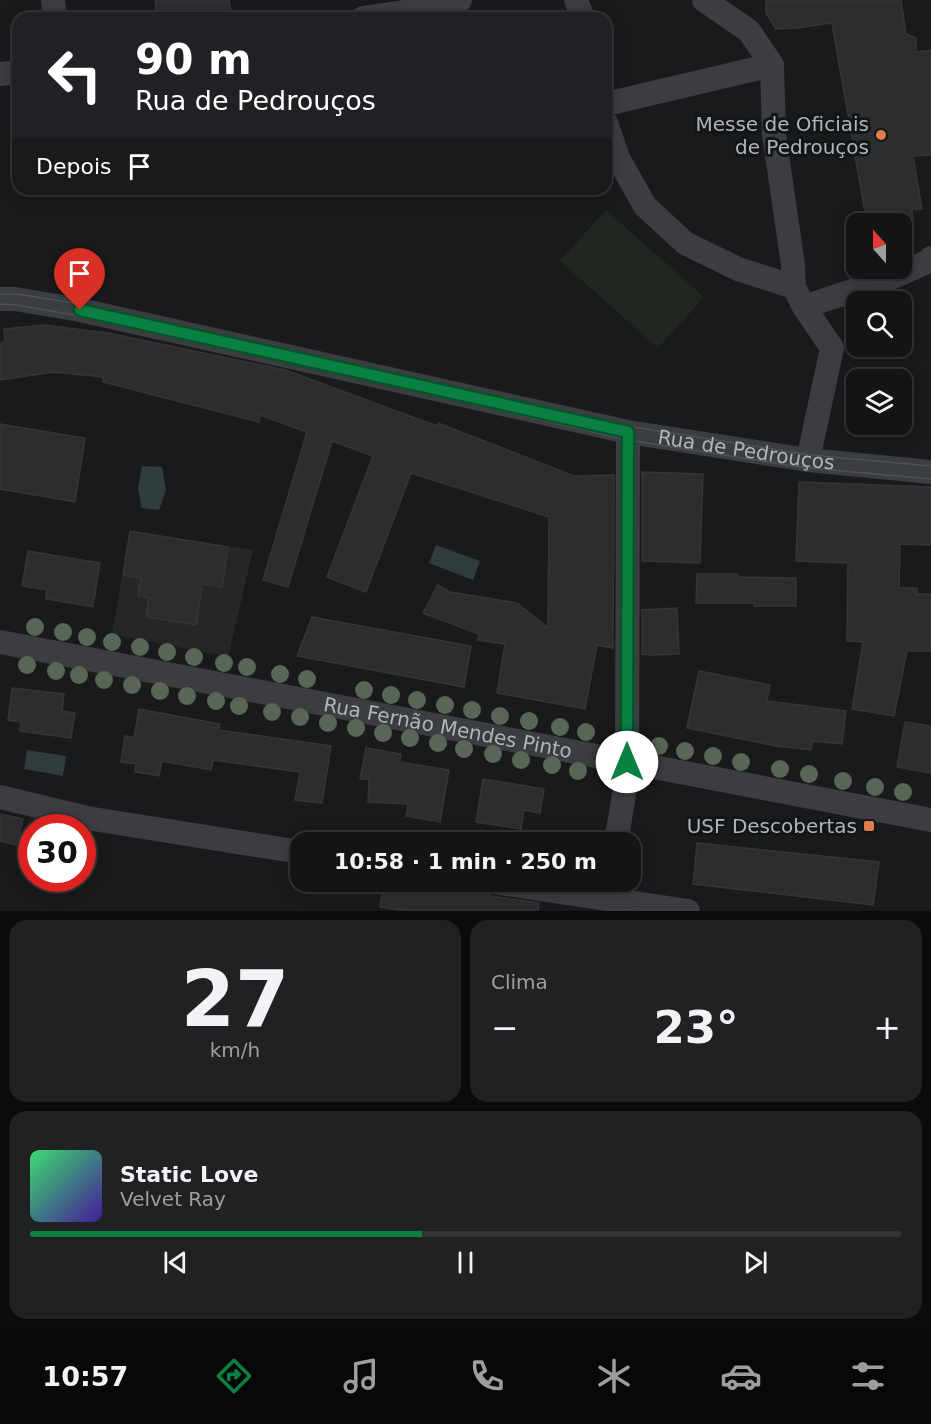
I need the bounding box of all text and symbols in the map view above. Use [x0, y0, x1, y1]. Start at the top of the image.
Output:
text: 90 m [135, 35, 252, 84]
icon: left [36, 36, 114, 114]
text: Rua de Pedrouços [135, 85, 376, 116]
place label: Messe de Oficiais de Pedrouços [695, 112, 869, 159]
marker: Messe de Oficiais de Pedrouços [874, 128, 888, 142]
icon: arrive [123, 150, 156, 183]
text: Depois [36, 154, 111, 179]
north arrow [846, 213, 912, 279]
map controls [846, 213, 912, 435]
pin [54, 248, 105, 310]
icon: arrive [63, 257, 96, 290]
button: search [846, 291, 912, 357]
button: layers [846, 369, 912, 435]
street label: Rua de Pedrouços [656, 425, 836, 475]
street label: Rua Fernão Mendes Pinto [322, 692, 574, 763]
position arrow [595, 730, 659, 794]
speed limit sign: 30 [18, 814, 96, 892]
place label: USF Descobertas [687, 814, 857, 838]
marker: USF Descobertas [862, 819, 876, 833]
text: 10:58 · 1 min · 250 m [334, 849, 597, 874]
text: 27 [181, 954, 289, 1044]
text: Clima [491, 970, 548, 994]
text: 23° [653, 1001, 739, 1054]
text: − [491, 1008, 519, 1047]
text: + [873, 1008, 901, 1047]
text: km/h [210, 1038, 260, 1062]
text: Static Love [120, 1162, 258, 1187]
text: Velvet Ray [120, 1187, 226, 1211]
icon: previous [159, 1246, 192, 1279]
icon: pause [449, 1246, 482, 1279]
icon: next [739, 1246, 772, 1279]
icon: directions [213, 1355, 255, 1397]
icon: music [340, 1355, 382, 1397]
icon: phone [466, 1355, 508, 1397]
icon: climate [593, 1355, 635, 1397]
icon: car [720, 1355, 762, 1397]
icon: filters [847, 1355, 889, 1397]
text: 10:57 [42, 1361, 128, 1392]

